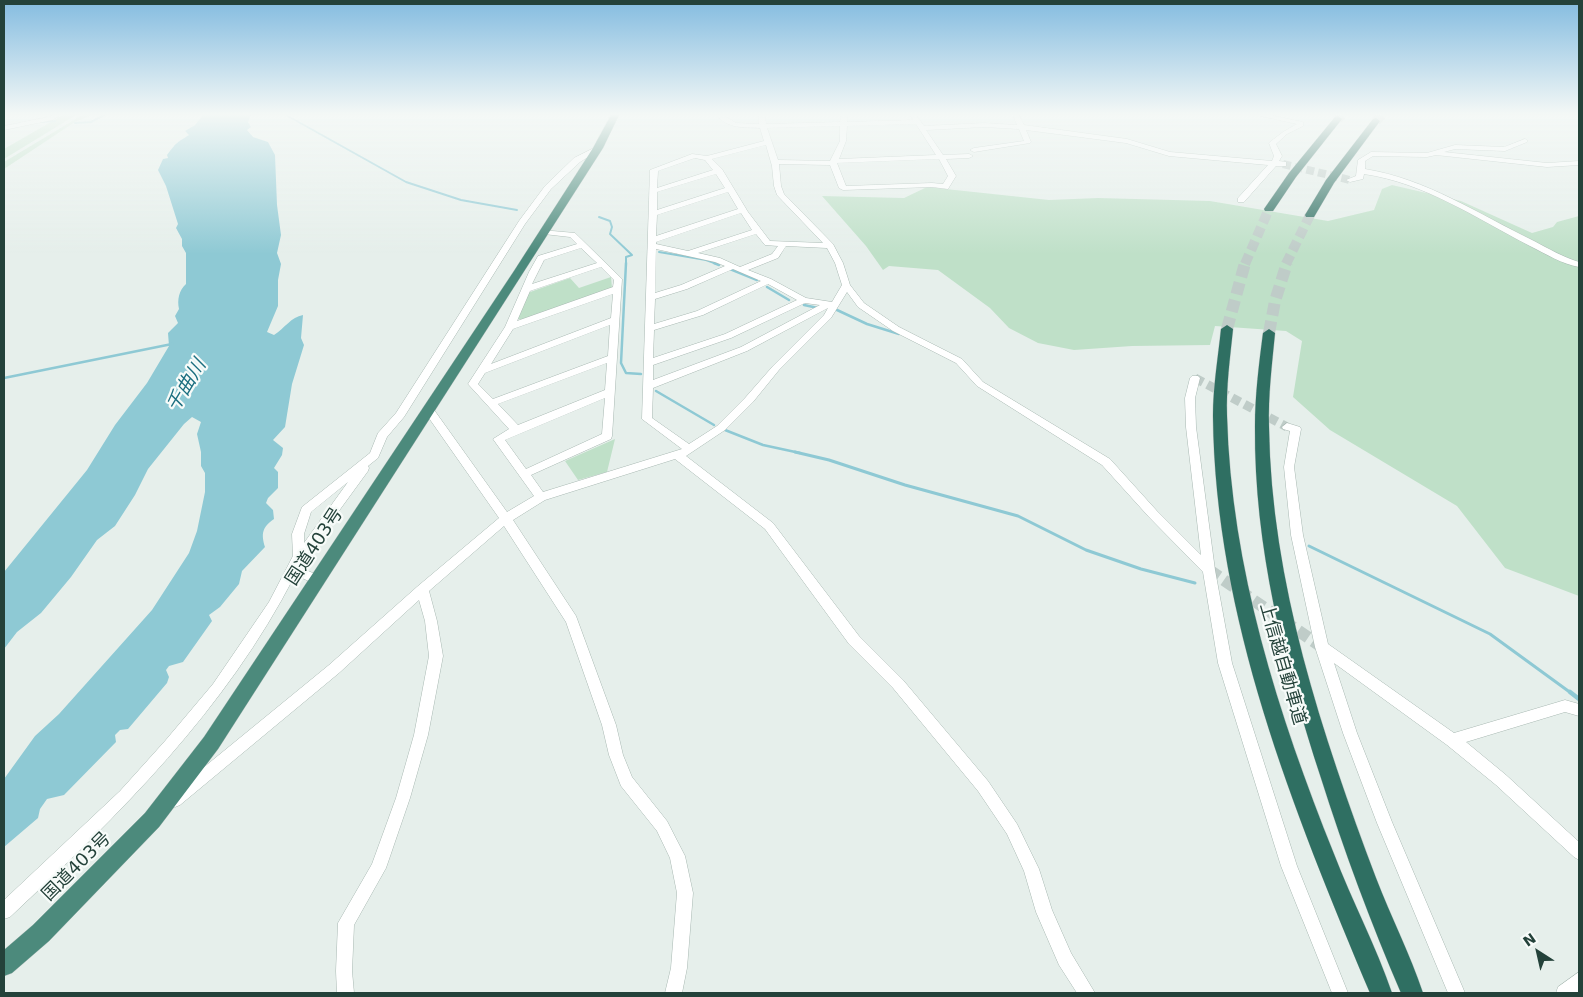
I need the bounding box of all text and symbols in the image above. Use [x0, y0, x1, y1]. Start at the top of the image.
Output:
water label: 千曲川 [163, 356, 211, 416]
street label: 国道403号 [282, 504, 348, 590]
street label: 上信越自動車道 [1254, 600, 1310, 728]
street label: 国道403号 [38, 828, 116, 906]
north arrow [1513, 927, 1563, 977]
text: N [1520, 930, 1539, 950]

